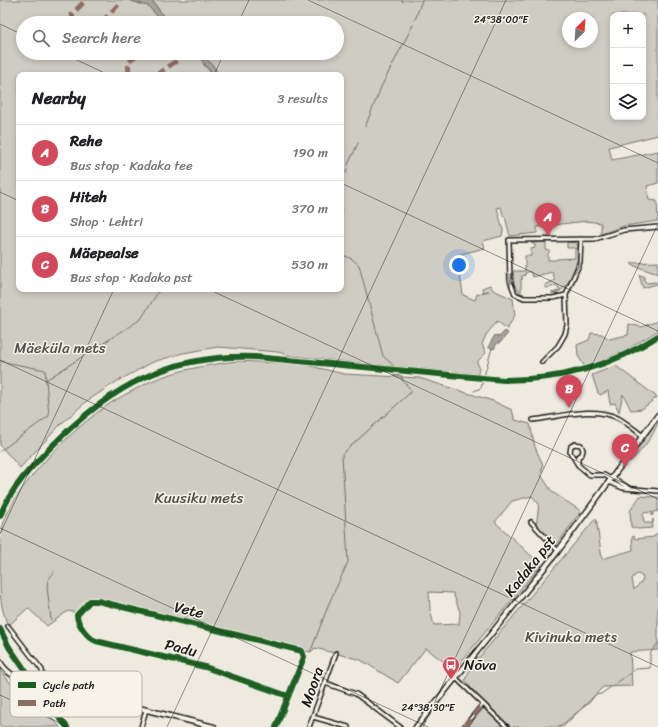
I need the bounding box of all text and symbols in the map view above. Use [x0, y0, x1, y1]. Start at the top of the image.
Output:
text: 24°38'00"E [474, 11, 529, 29]
north arrow [562, 12, 598, 48]
map controls [610, 12, 646, 120]
button: + [610, 12, 646, 48]
search box [16, 16, 344, 60]
text: Search here [62, 25, 141, 51]
icon: search [30, 27, 52, 49]
button: − [610, 48, 646, 84]
text: Nearby [32, 83, 86, 113]
button: layers [610, 84, 646, 120]
text: 3 results [277, 87, 328, 110]
text: Rehe [70, 128, 102, 154]
text: A [41, 141, 49, 164]
text: 190 m [293, 141, 328, 164]
text: Bus stop · Kadaka tee [70, 154, 193, 177]
text: Hiteh [70, 184, 107, 210]
text: B [41, 197, 49, 220]
text: 370 m [292, 197, 328, 220]
pin: A [535, 203, 561, 236]
text: Shop · Lehtri [70, 210, 143, 233]
text: Mäepealse [70, 240, 139, 266]
text: C [41, 253, 49, 276]
text: 530 m [291, 253, 328, 276]
your location [449, 255, 469, 275]
one-way arrow [574, 262, 580, 274]
text: Bus stop · Kadaka pst [70, 266, 193, 289]
one-way arrow [507, 273, 514, 285]
park label: Mäeküla mets [14, 335, 106, 361]
pin: B [556, 375, 582, 408]
pin: C [612, 434, 638, 467]
park label: Kuusiku mets [155, 485, 244, 511]
street label: Kadaka pst [497, 529, 563, 603]
street label: Vete [172, 594, 207, 626]
park label: Kivinuka mets [525, 624, 618, 650]
street label: Padu [162, 631, 200, 665]
place label: Nõva [464, 652, 497, 678]
bus stop icon: Nõva [441, 655, 461, 680]
street label: Moora [293, 663, 331, 711]
legend [10, 671, 142, 717]
text: Cycle path [43, 676, 95, 695]
text: Path [43, 694, 66, 713]
text: 24°38'30"E [401, 699, 456, 717]

